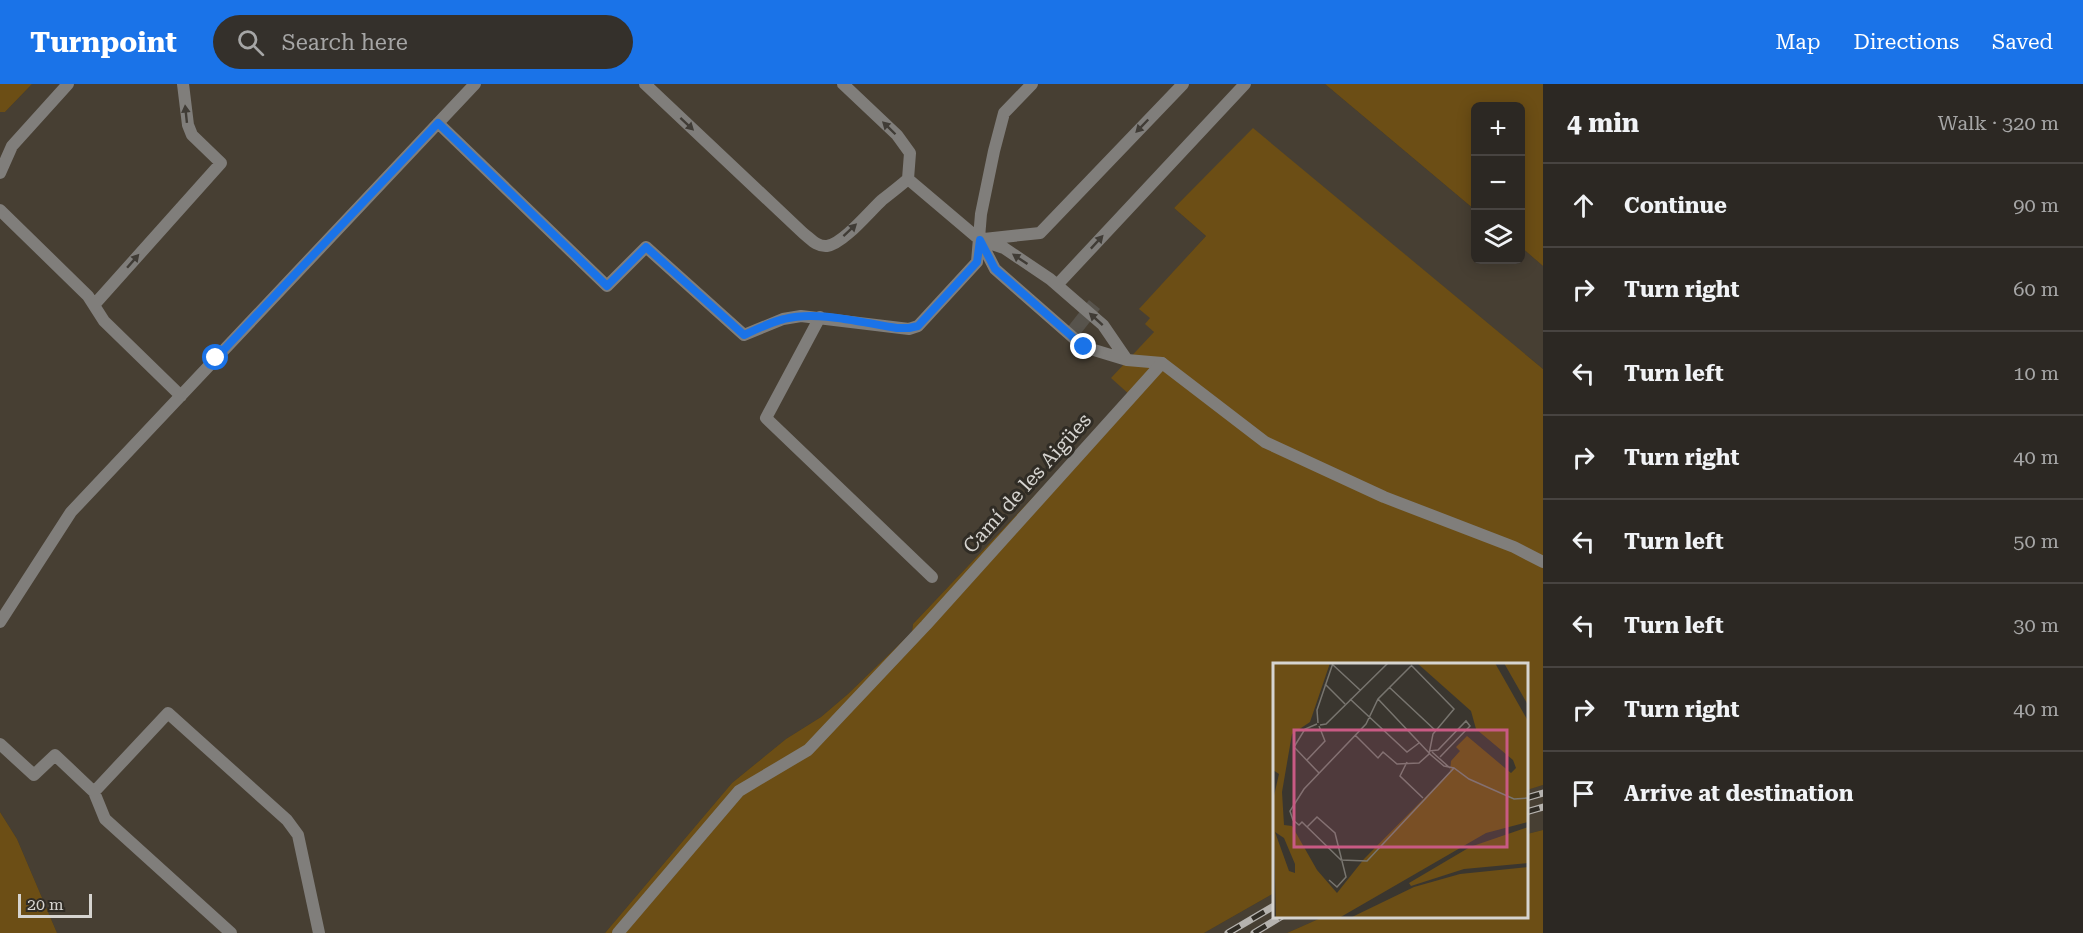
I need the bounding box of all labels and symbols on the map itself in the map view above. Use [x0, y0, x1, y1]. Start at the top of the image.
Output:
one-way arrow [182, 104, 191, 123]
one-way arrow [680, 117, 695, 131]
one-way arrow [1136, 119, 1150, 133]
one-way arrow [882, 121, 897, 135]
one-way arrow [843, 224, 857, 238]
one-way arrow [1090, 235, 1104, 250]
one-way arrow [126, 253, 139, 269]
one-way arrow [1013, 253, 1029, 265]
one-way arrow [1089, 313, 1104, 326]
route end [1070, 333, 1096, 359]
route start [202, 344, 228, 370]
street label: Camí de les Aigües [958, 408, 1096, 558]
inset map [1273, 663, 1528, 918]
scale bar [18, 891, 92, 918]

